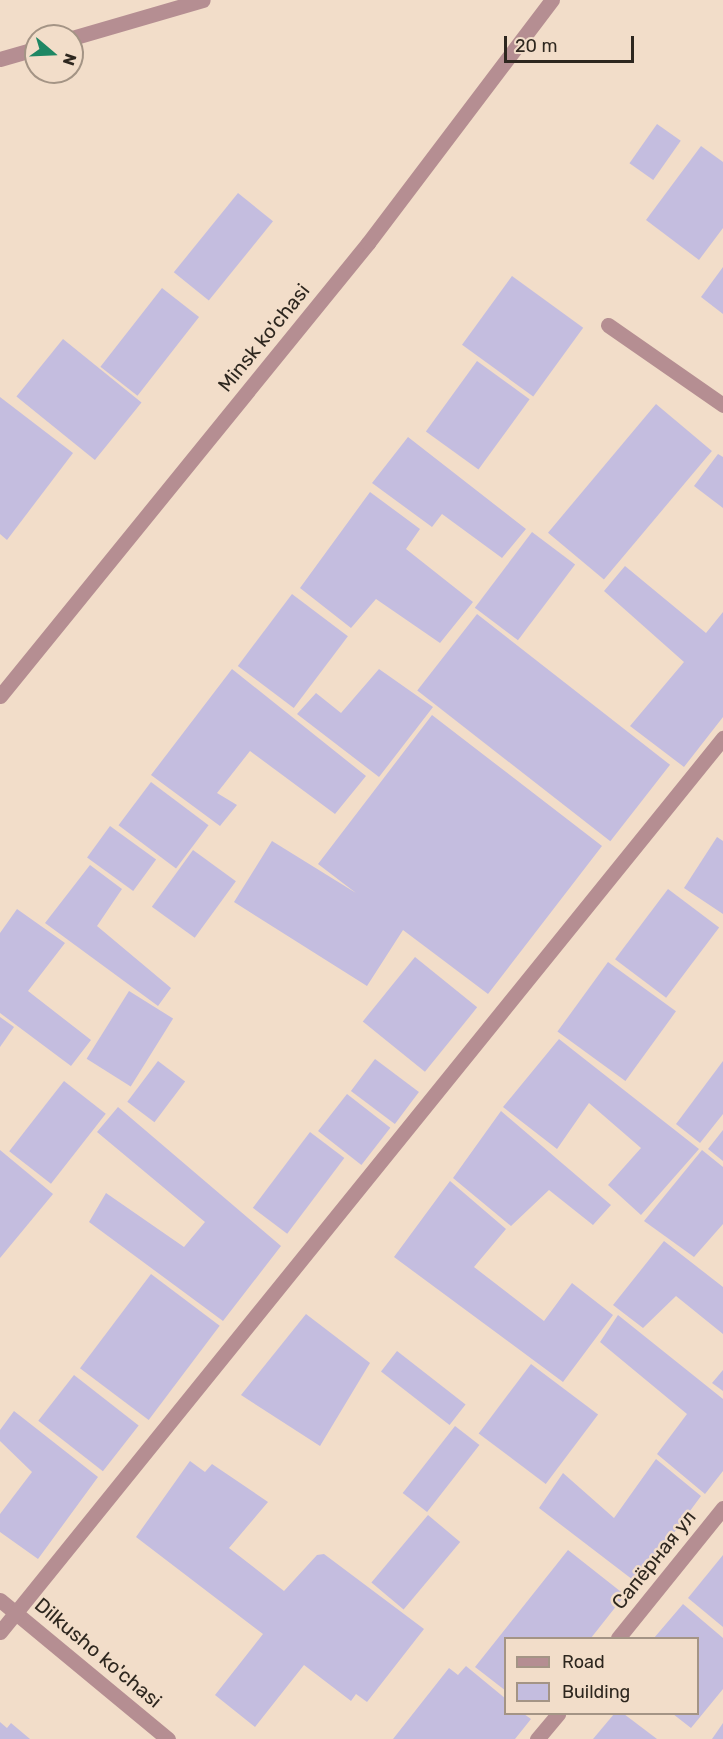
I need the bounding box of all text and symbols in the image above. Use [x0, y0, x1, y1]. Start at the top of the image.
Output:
north arrow [24, 24, 84, 84]
scale bar [507, 24, 638, 62]
text: 20 m [515, 35, 557, 57]
text: N [59, 51, 80, 68]
street label: Minsk ko'chasi [213, 279, 315, 397]
street label: Сапёрная ул [607, 1506, 701, 1614]
street label: Dilkusho ko'chasi [30, 1593, 166, 1713]
legend [504, 1637, 699, 1715]
text: Road [562, 1651, 605, 1673]
text: Building [562, 1681, 630, 1703]

